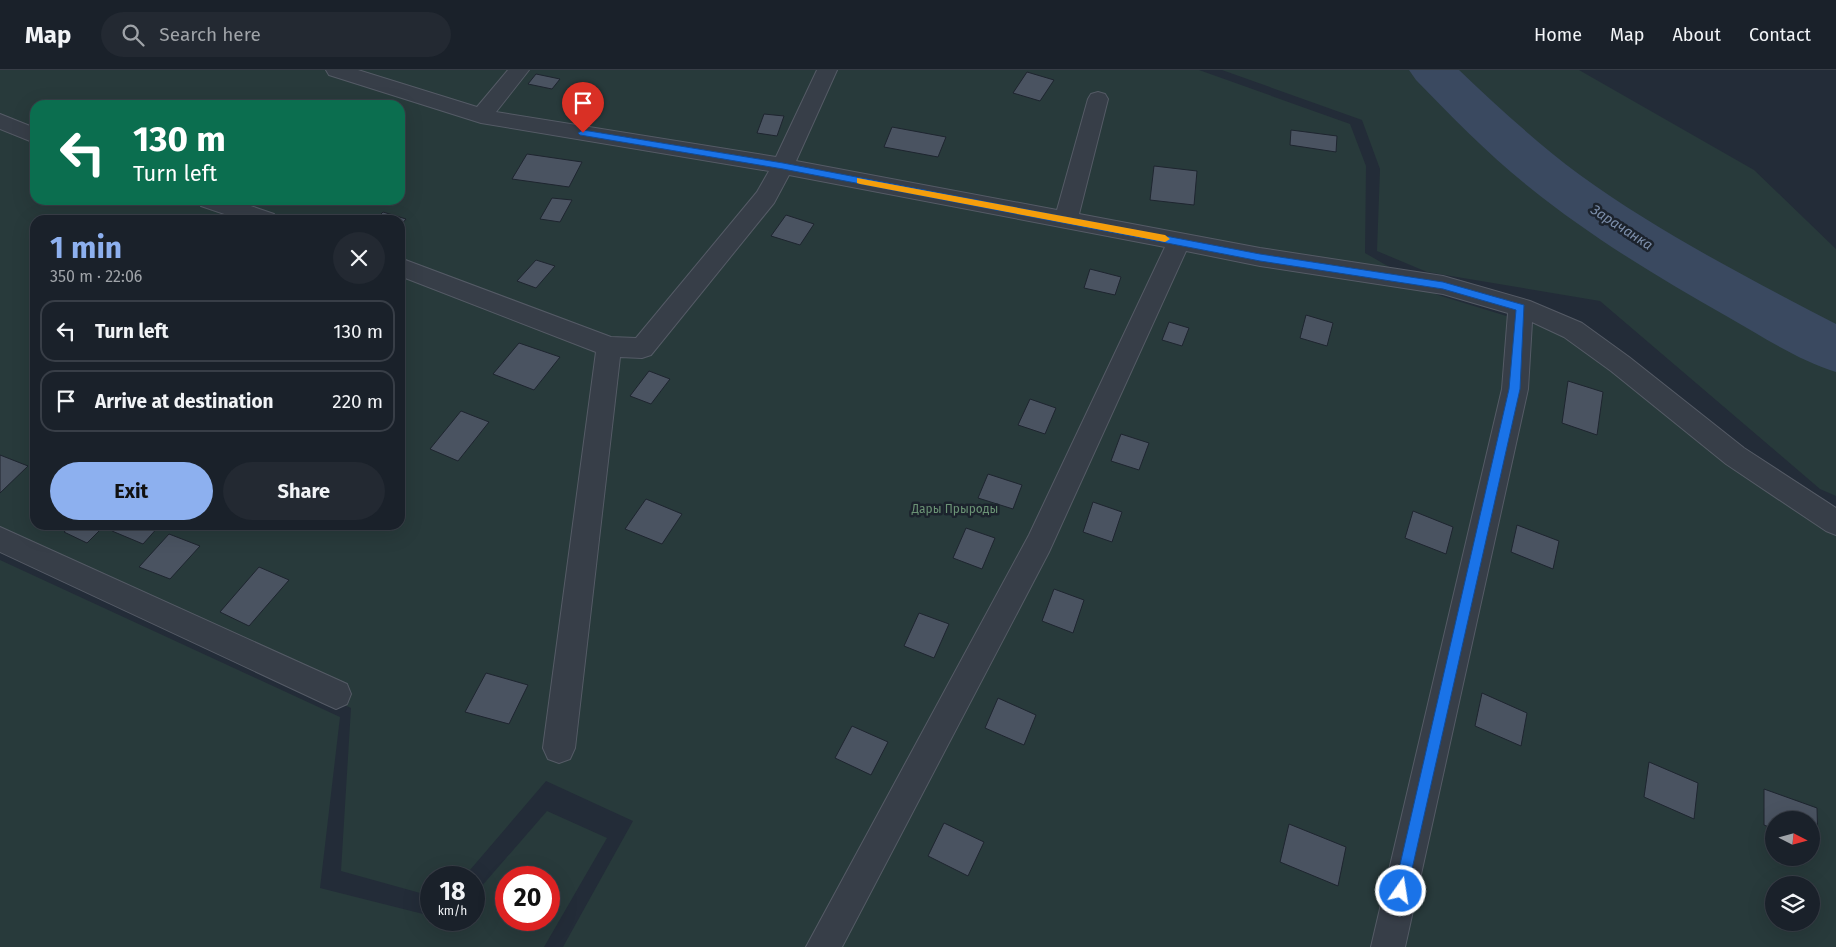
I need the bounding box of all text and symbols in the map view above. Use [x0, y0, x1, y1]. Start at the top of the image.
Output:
search box [101, 12, 451, 57]
text: Map [25, 21, 71, 49]
icon: search [119, 21, 147, 49]
text: Search here [159, 23, 261, 46]
text: Home [1534, 24, 1582, 46]
text: Map [1610, 24, 1644, 46]
text: About [1672, 24, 1721, 46]
text: Contact [1749, 24, 1811, 46]
pin [562, 82, 604, 133]
icon: arrive [569, 89, 597, 117]
text: 130 m [133, 118, 226, 160]
icon: left [50, 120, 115, 185]
text: Turn left [133, 160, 217, 187]
water label: Зарачанка [1587, 201, 1656, 254]
text: 1 min [50, 230, 122, 266]
button: close [333, 232, 385, 284]
text: 350 m · 22:06 [50, 267, 142, 286]
icon: left [52, 317, 80, 345]
text: Turn left [95, 320, 169, 343]
text: 130 m [333, 320, 383, 343]
icon: arrive [52, 387, 80, 415]
text: Arrive at destination [95, 390, 274, 413]
text: 220 m [332, 390, 383, 413]
button: Exit [50, 462, 213, 520]
button: Share [223, 462, 385, 520]
park label: Дары Прыроды [911, 502, 998, 516]
north arrow [1765, 811, 1820, 866]
map controls [1765, 811, 1820, 931]
position arrow [1374, 864, 1426, 916]
speed limit sign: 20 [495, 866, 560, 931]
button: layers [1765, 876, 1820, 931]
text: 18 [439, 877, 466, 907]
text: km/h [438, 904, 467, 918]

